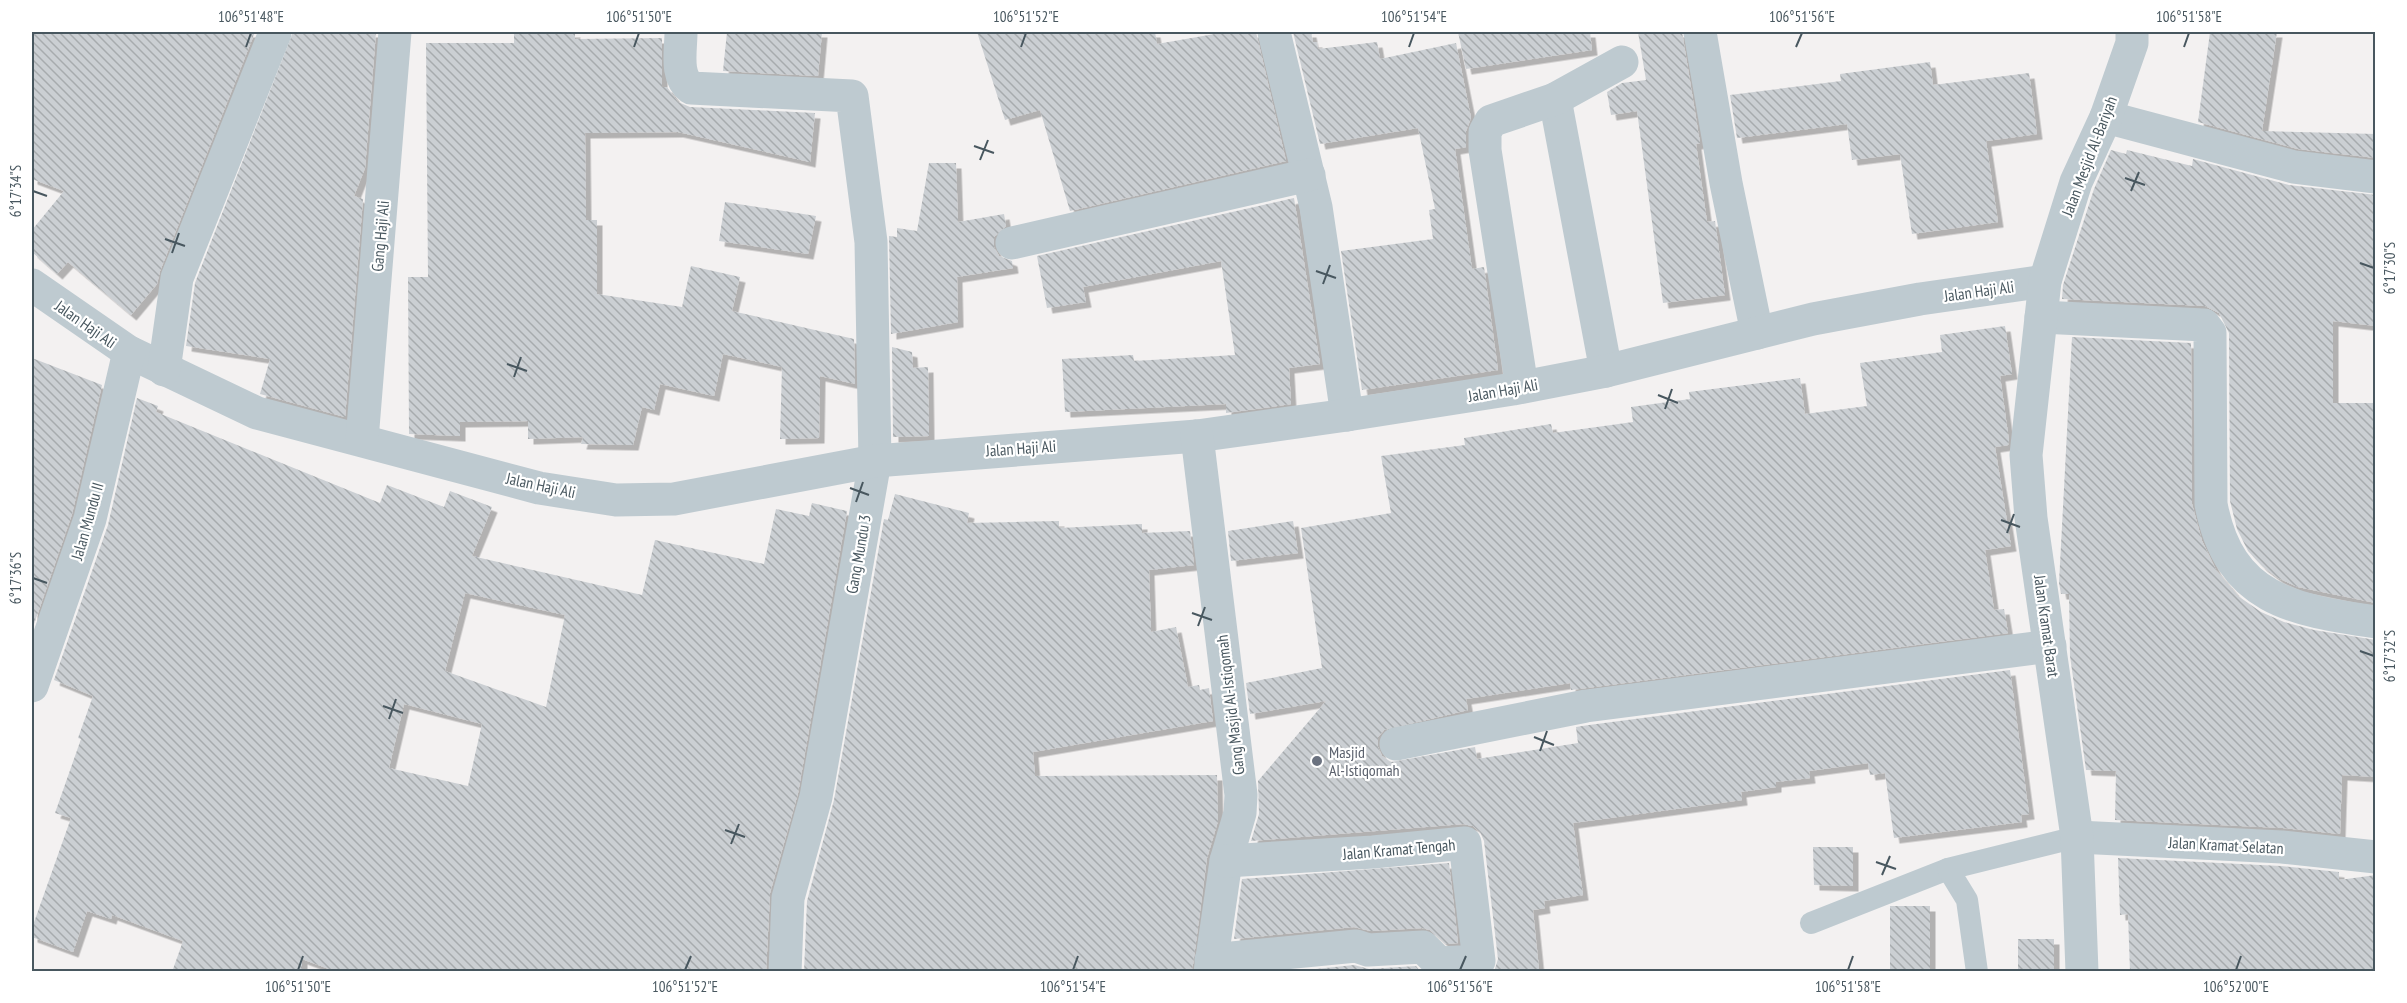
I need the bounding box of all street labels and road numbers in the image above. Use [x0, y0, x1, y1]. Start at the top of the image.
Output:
street label: Jalan Mesjid Al-Bariyah [2057, 93, 2121, 220]
street label: Gang Haji Ali [367, 200, 393, 272]
street label: Jalan Haji Ali [1942, 276, 2015, 306]
street label: Jalan Haji Ali [51, 295, 121, 352]
street label: Jalan Haji Ali [1466, 374, 1539, 406]
street label: Jalan Haji Ali [984, 436, 1057, 461]
street label: Jalan Haji Ali [504, 468, 578, 502]
street label: Jalan Mundu II [66, 480, 108, 563]
street label: Gang Mundu 3 [841, 513, 875, 595]
street label: Jalan Kramat Barat [2030, 573, 2064, 679]
street label: Gang Masjid Al-Istiqomah [1211, 634, 1249, 776]
street label: Jalan Kramat Selatan [2167, 832, 2284, 858]
street label: Jalan Kramat Tengah [1341, 834, 1456, 864]

